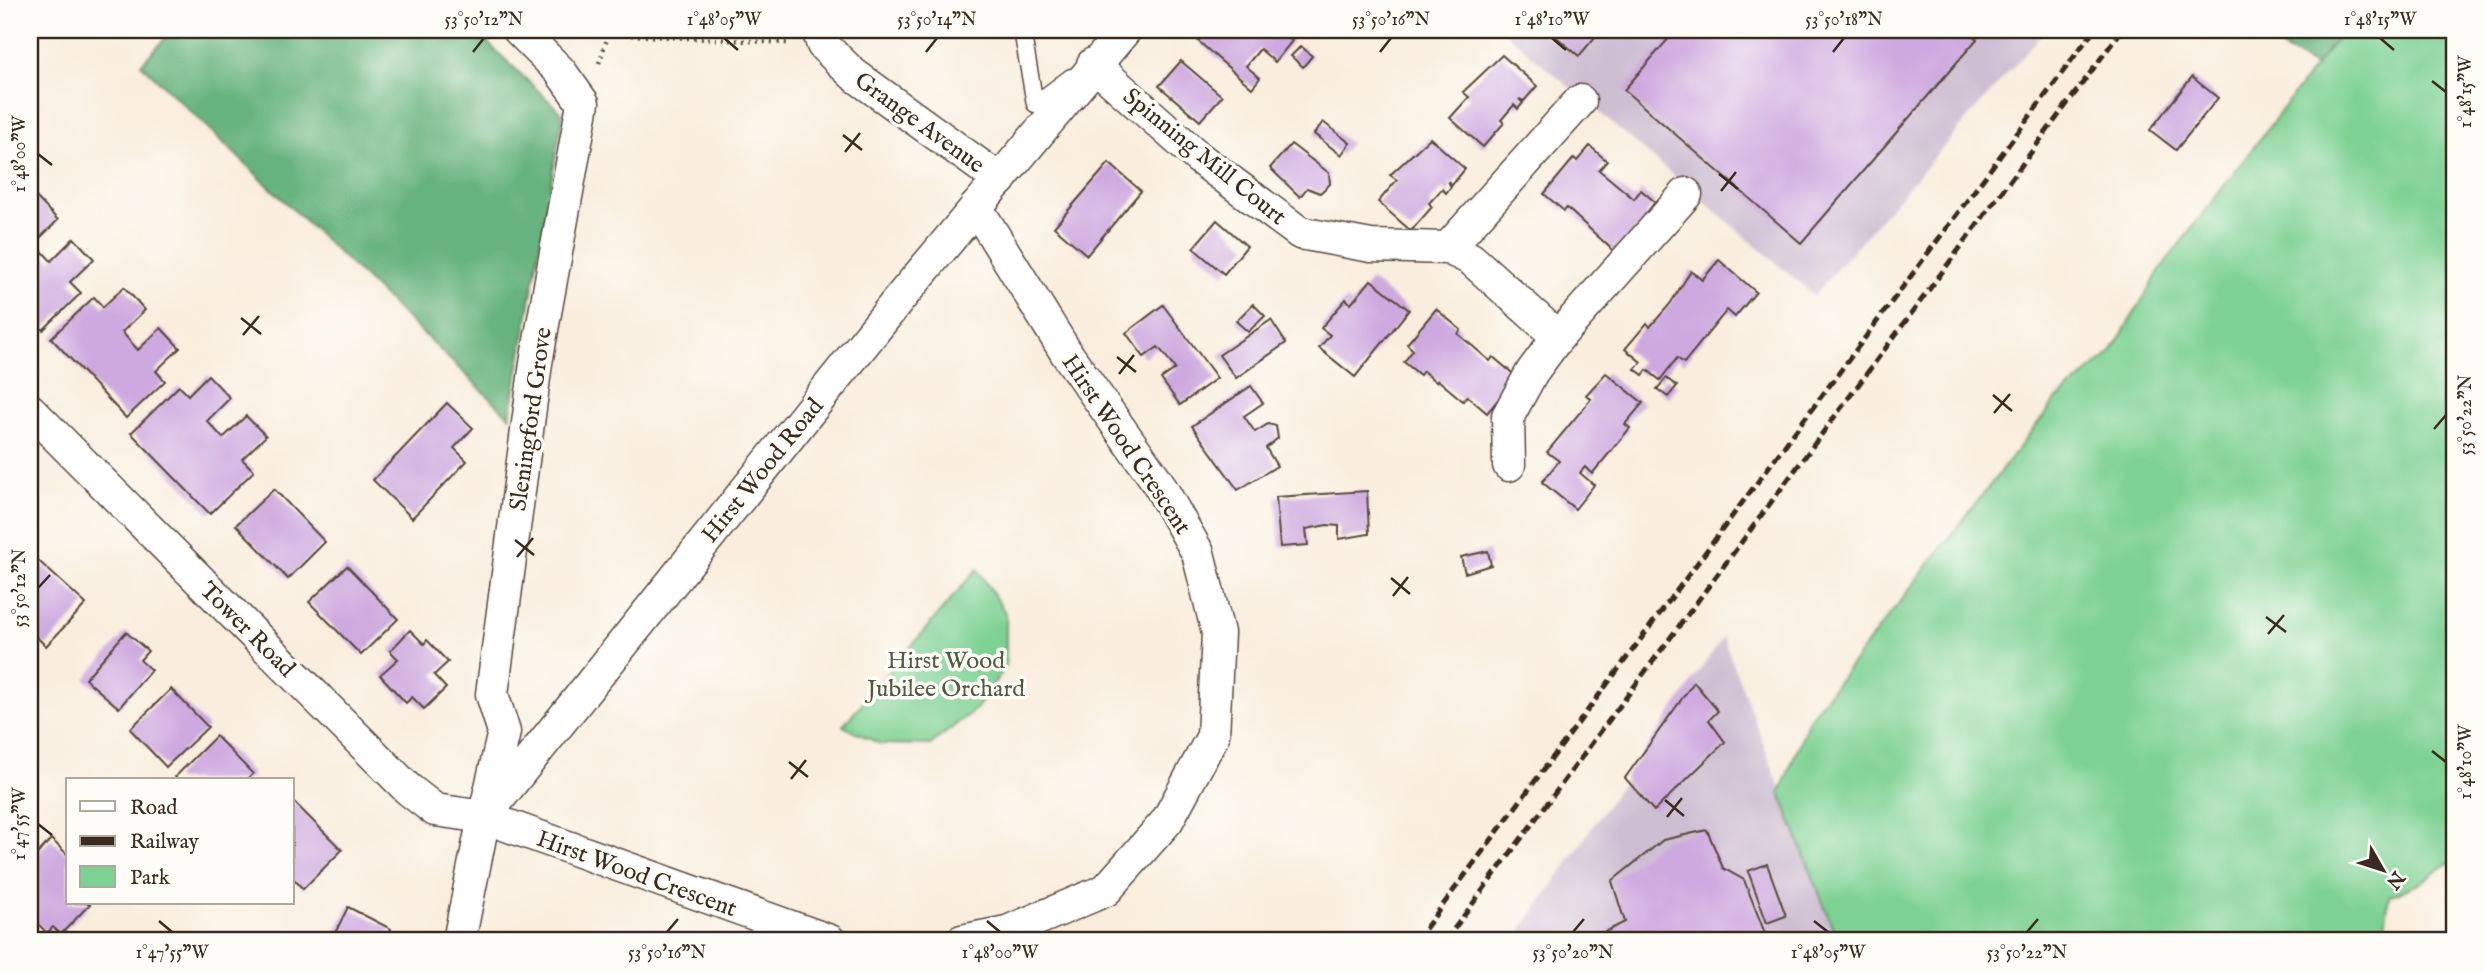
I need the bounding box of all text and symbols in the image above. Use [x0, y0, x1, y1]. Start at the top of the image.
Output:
text: 53°50'12"N [445, 9, 524, 32]
text: 1°48'05"W [687, 9, 762, 32]
text: 53°50'14"N [897, 9, 977, 32]
text: 53°50'16"N [1352, 9, 1430, 32]
text: 1°48'10"W [1515, 9, 1590, 32]
text: 53°50'18"N [1805, 9, 1883, 32]
text: 1°48'15"W [2344, 9, 2417, 32]
text: 1°48'15"W [2455, 55, 2478, 128]
street label: Grange Avenue [848, 66, 990, 181]
street label: Spinning Mill Court [1116, 82, 1292, 233]
text: 1°48'00"W [9, 115, 32, 193]
street label: Sleningford Grove [503, 325, 560, 513]
street label: Hirst Wood Crescent [1054, 349, 1198, 541]
text: 53°50'22"N [2455, 374, 2478, 455]
street label: Hirst Wood Road [695, 392, 831, 550]
text: 53°50'12"N [9, 548, 32, 627]
street label: Tower Road [192, 576, 302, 685]
park label: Hirst Wood Jubilee Orchard [864, 646, 1025, 705]
text: 1°48'10"W [2455, 724, 2478, 799]
legend [66, 778, 294, 904]
text: 1°47'55"W [9, 787, 32, 861]
text: Road [130, 795, 178, 822]
street label: Hirst Wood Crescent [532, 824, 741, 925]
text: Railway [130, 829, 200, 856]
north arrow [2348, 834, 2418, 904]
text: Park [130, 865, 171, 892]
text: N [2380, 865, 2410, 894]
text: 1°47'55"W [135, 942, 209, 965]
text: 53°50'16"N [628, 942, 706, 965]
text: 1°48'00"W [961, 942, 1039, 965]
text: 53°50'20"N [1532, 942, 1614, 965]
text: 1°48'05"W [1791, 942, 1866, 965]
text: 53°50'22"N [1987, 942, 2068, 965]

